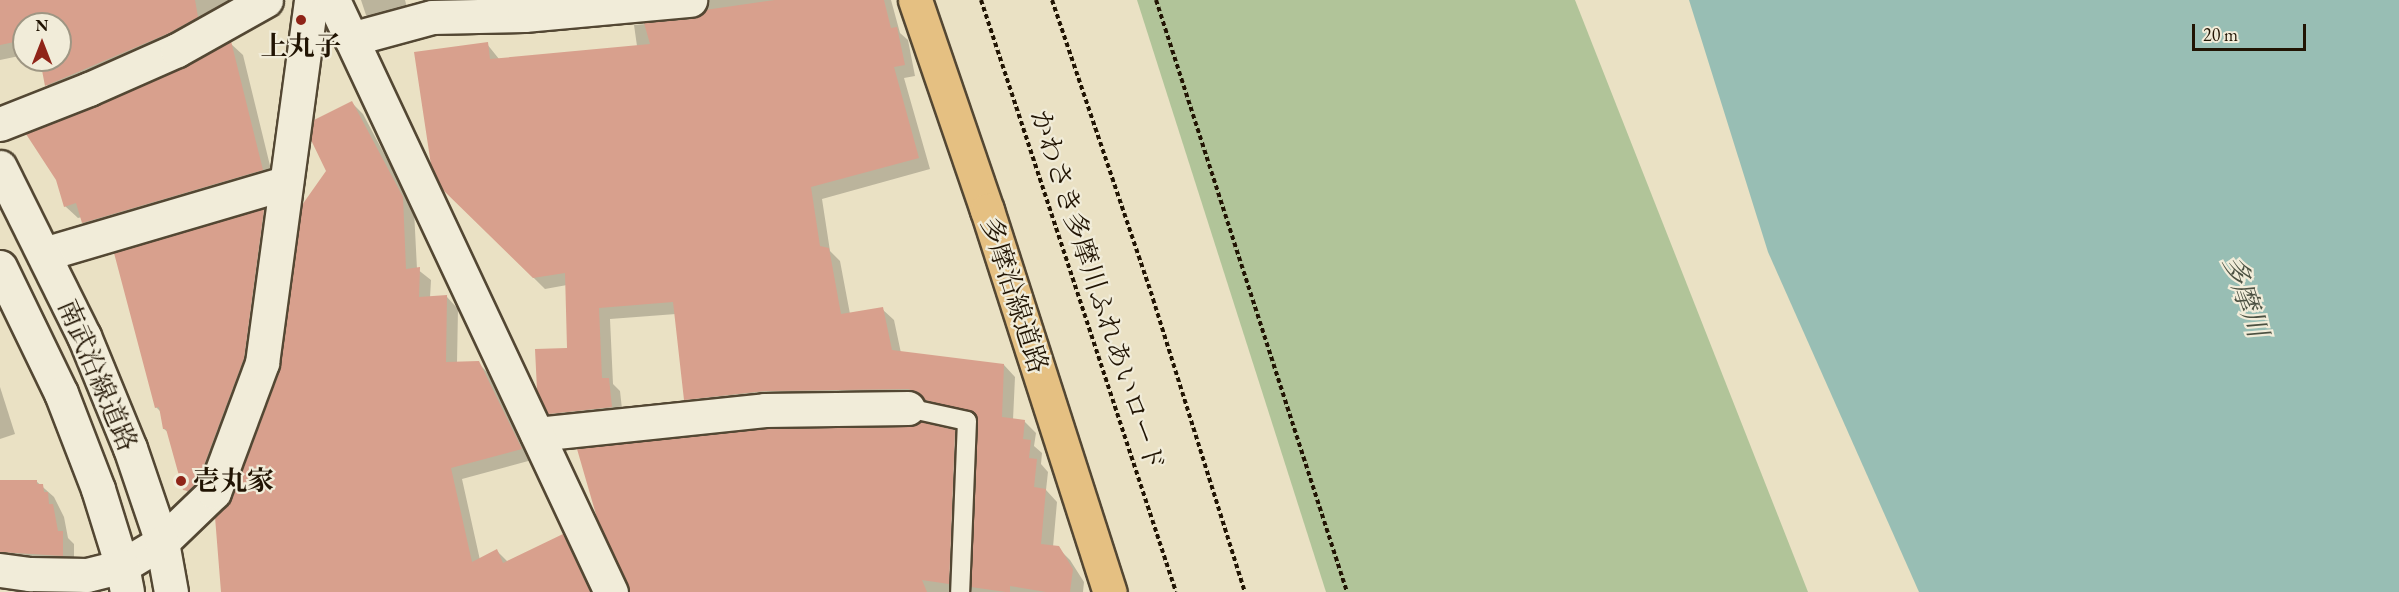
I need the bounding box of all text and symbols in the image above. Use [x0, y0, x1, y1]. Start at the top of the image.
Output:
north arrow [12, 12, 72, 72]
scale bar [2195, 12, 2309, 50]
marker: 上丸子 [294, 13, 308, 27]
text: N [36, 15, 48, 36]
text: 20 m [2203, 23, 2238, 46]
place label: 上丸子 [261, 30, 341, 62]
street label: かわさき多摩川ふれあいロード [1024, 105, 1172, 475]
street label: 多摩沿線道路 [975, 213, 1055, 377]
water label: 多摩川 [2216, 251, 2276, 341]
street label: 南武沿線道路 [51, 294, 145, 456]
place label: 壱丸家 [193, 465, 274, 497]
marker: 壱丸家 [174, 474, 188, 488]

